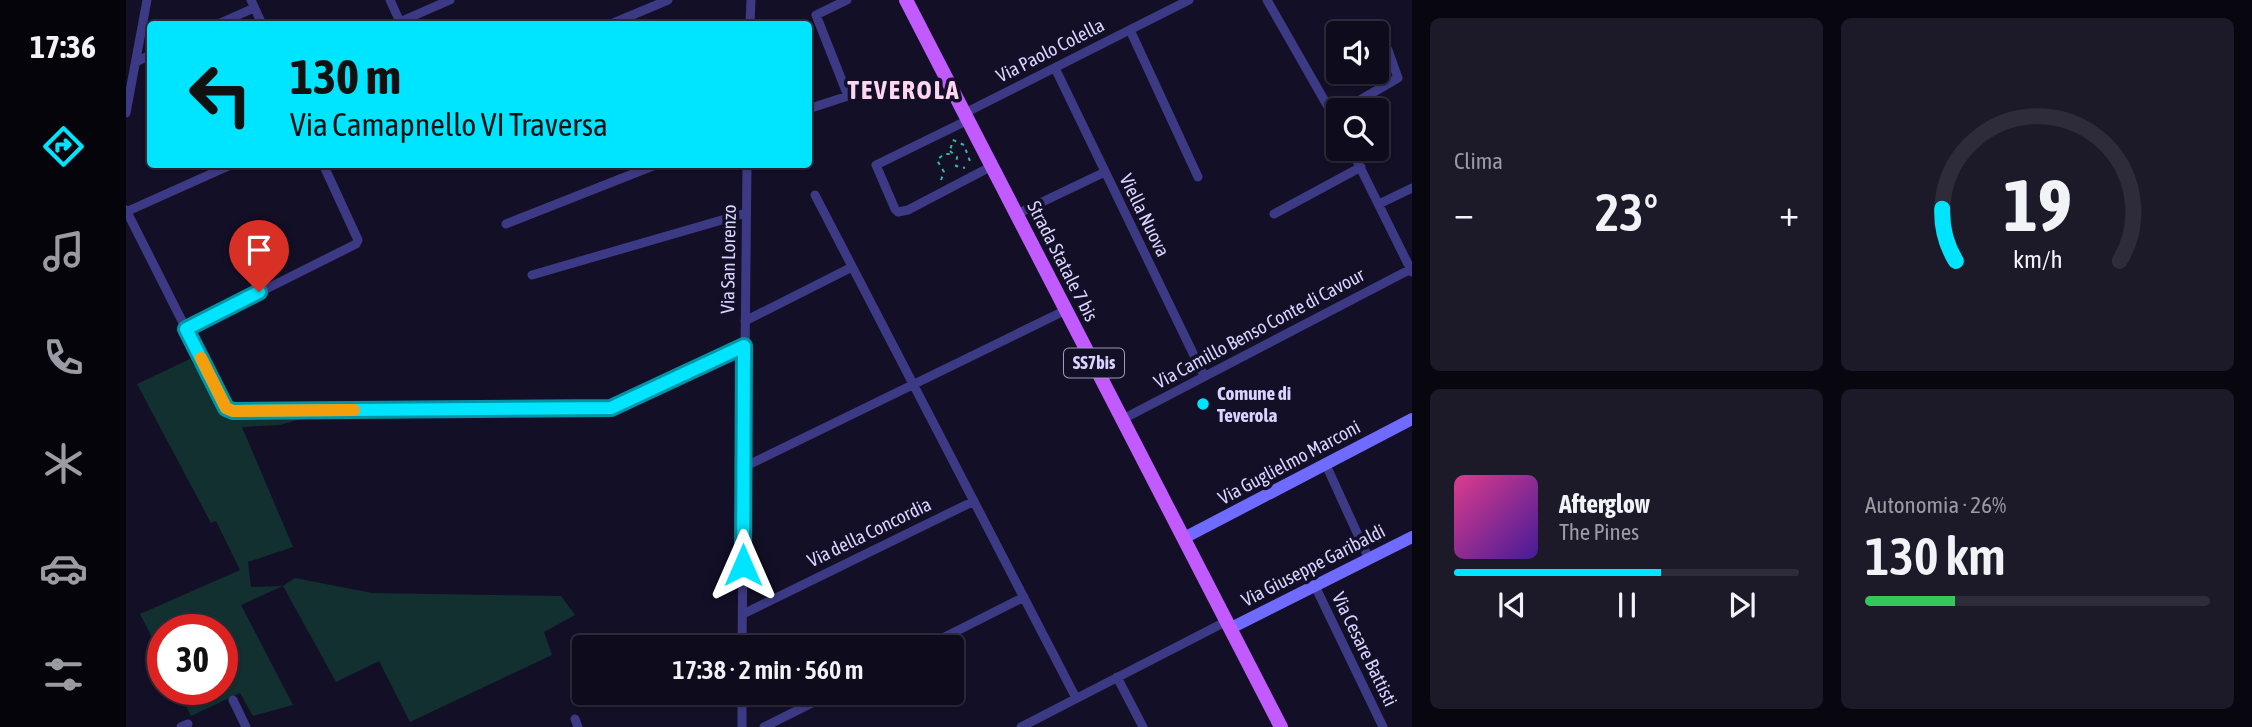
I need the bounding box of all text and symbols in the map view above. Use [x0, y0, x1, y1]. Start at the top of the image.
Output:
street label: Via Paolo Colella [992, 13, 1108, 87]
map controls [1326, 21, 1389, 161]
button: sound [1326, 21, 1389, 84]
text: 17:36 [30, 28, 96, 65]
text: 130 m [290, 48, 401, 104]
icon: left [175, 49, 266, 140]
district label: TEVEROLA [847, 75, 961, 105]
button: search [1326, 98, 1389, 161]
text: Via Camapnello VI Traversa [290, 106, 608, 143]
icon: directions [39, 122, 88, 171]
text: Clima [1454, 148, 1503, 174]
text: 19 [2003, 163, 2072, 246]
street label: Viella Nuova [1116, 170, 1174, 260]
text: 23° [1595, 182, 1658, 242]
text: − [1454, 191, 1474, 234]
text: + [1779, 191, 1799, 234]
street label: Strada Statale 7 bis [1023, 197, 1103, 325]
street label: Via San Lorenzo [716, 204, 740, 314]
pin [229, 220, 289, 292]
icon: music [39, 227, 88, 276]
icon: arrive [240, 231, 278, 269]
text: km/h [2013, 244, 2062, 272]
street label: Via Camillo Benso Conte di Cavour [1150, 263, 1368, 393]
icon: phone [39, 333, 88, 382]
road number: SS7bis [1064, 348, 1124, 377]
place label: Comune di Teverola [1217, 382, 1291, 426]
marker: Comune di Teverola [1195, 396, 1211, 412]
street label: Via Guglielmo Marconi [1214, 415, 1364, 509]
icon: climate [39, 439, 88, 488]
text: Afterglow [1559, 489, 1650, 519]
text: Autonomia · 26% [1865, 492, 2006, 518]
street label: Via della Concordia [804, 493, 934, 571]
street label: Via Giuseppe Garibaldi [1237, 519, 1389, 611]
text: The Pines [1559, 519, 1639, 545]
text: 130 km [1865, 526, 2006, 586]
position arrow [706, 528, 780, 602]
icon: car [39, 544, 88, 593]
icon: previous [1493, 586, 1531, 624]
icon: pause [1608, 586, 1646, 624]
icon: next [1723, 586, 1761, 624]
street label: Via Cesare Battisti [1328, 588, 1402, 710]
speed limit sign: 30 [147, 614, 238, 705]
icon: filters [39, 650, 88, 699]
text: 17:38 · 2 min · 560 m [673, 655, 863, 685]

